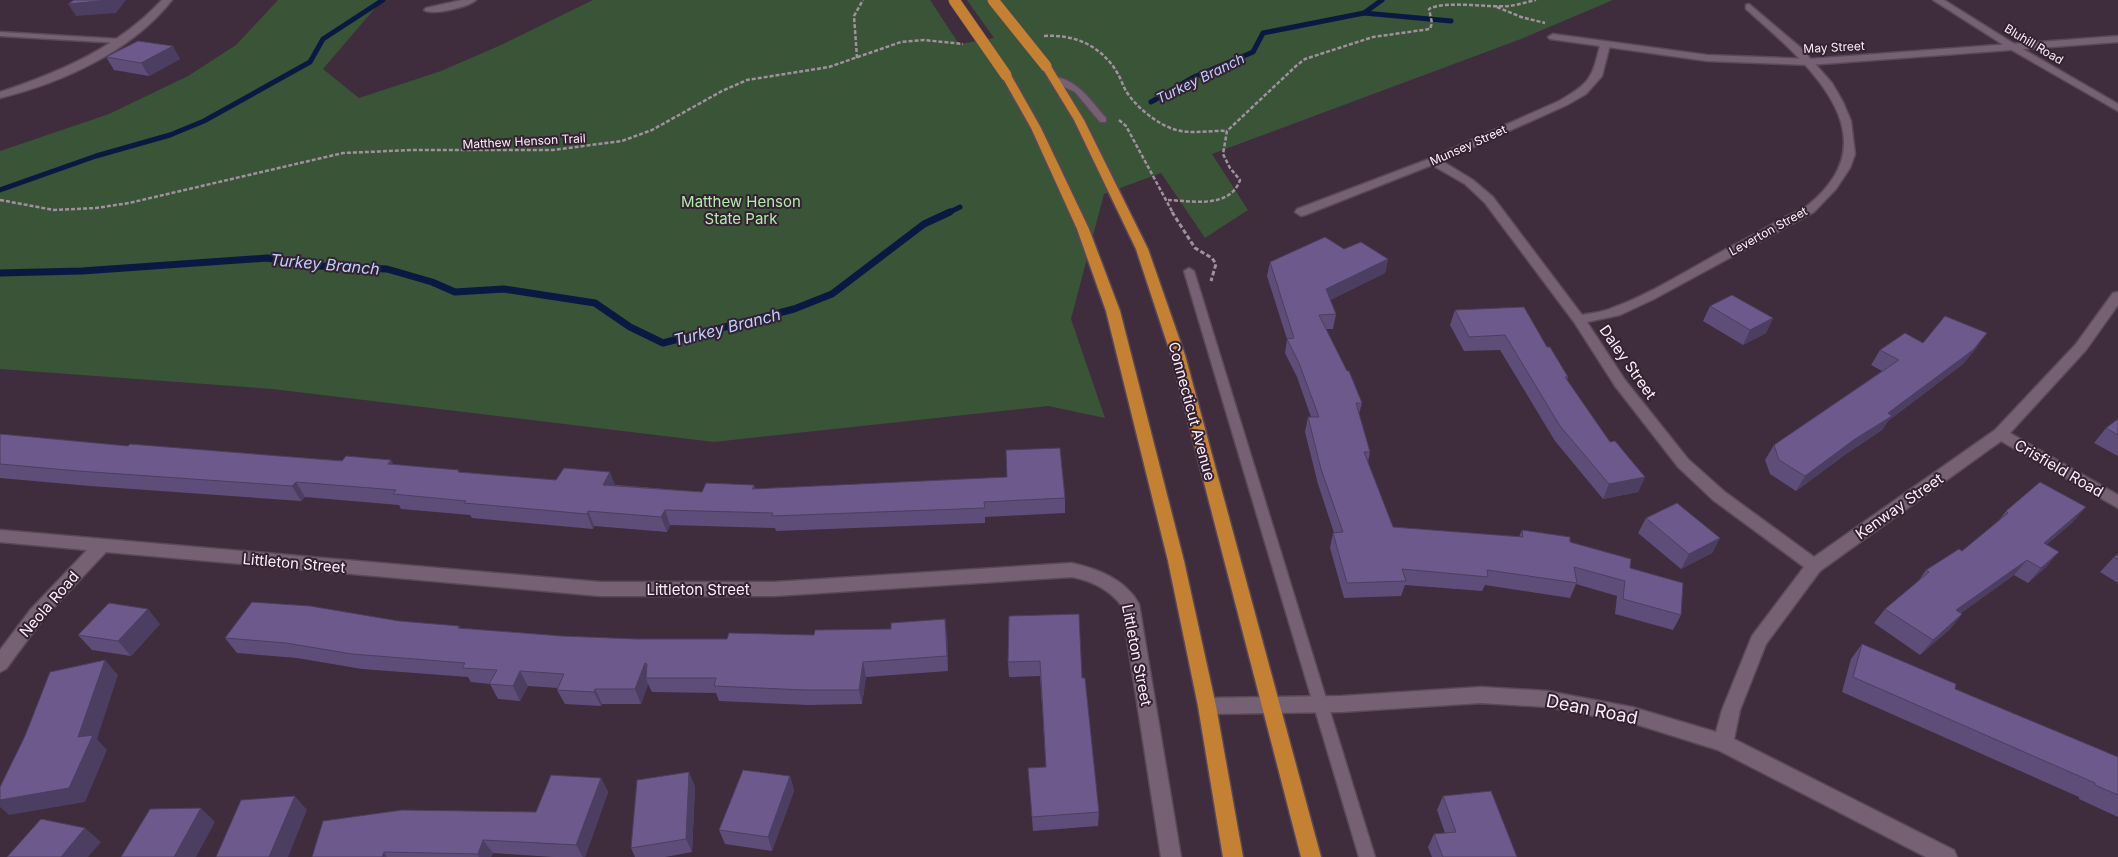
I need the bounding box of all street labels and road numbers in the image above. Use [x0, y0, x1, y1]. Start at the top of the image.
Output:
street label: Bluhill Road [2002, 21, 2066, 67]
street label: May Street [1803, 38, 1865, 56]
street label: Munsey Street [1427, 121, 1509, 169]
street label: Matthew Henson Trail [462, 130, 586, 152]
street label: Leverton Street [1726, 203, 1810, 259]
street label: Daley Street [1595, 321, 1661, 403]
street label: Connecticut Avenue [1164, 340, 1220, 482]
street label: Crisfield Road [2011, 435, 2107, 501]
street label: Kenway Street [1852, 469, 1947, 543]
street label: Littleton Street [242, 549, 346, 577]
street label: Neola Road [15, 567, 83, 641]
street label: Littleton Street [646, 580, 750, 599]
street label: Littleton Street [1118, 603, 1156, 708]
street label: Dean Road [1544, 690, 1640, 728]

